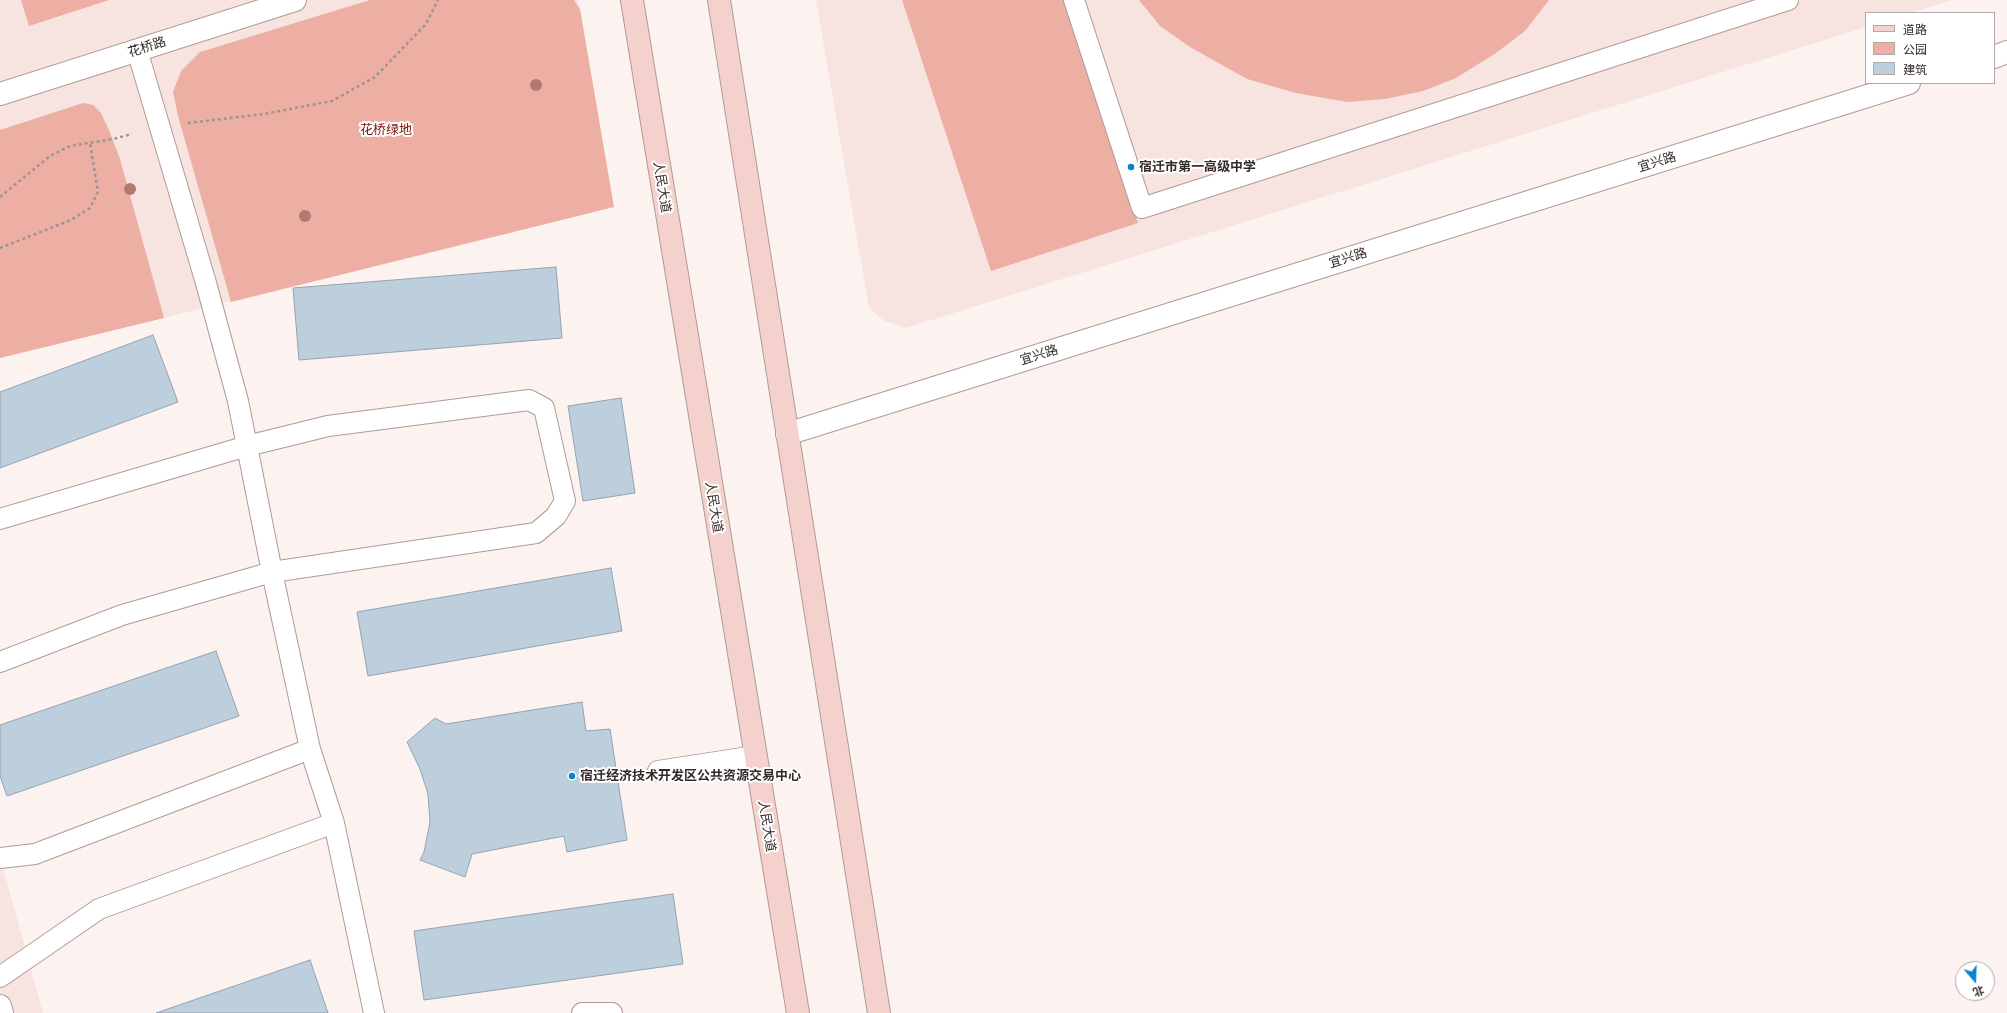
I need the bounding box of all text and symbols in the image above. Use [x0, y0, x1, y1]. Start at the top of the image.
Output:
legend [1865, 12, 1995, 84]
text: 道路 [1903, 22, 1927, 37]
street label: 花桥路 [126, 34, 168, 60]
text: 公园 [1903, 42, 1927, 57]
text: 建筑 [1903, 62, 1927, 77]
park label: 花桥绿地 [360, 122, 412, 138]
street label: 宜兴路 [1636, 149, 1678, 175]
place label: 宿迁市第一高级中学 [1139, 159, 1256, 175]
street label: 人民大道 [650, 160, 674, 214]
marker: 宿迁市第一高级中学 [1126, 162, 1136, 172]
street label: 宜兴路 [1327, 245, 1369, 271]
street label: 宜兴路 [1018, 342, 1060, 368]
street label: 人民大道 [702, 480, 726, 534]
place label: 宿迁经济技术开发区公共资源交易中心 [580, 768, 801, 784]
marker: 宿迁经济技术开发区公共资源交易中心 [567, 771, 577, 781]
street label: 人民大道 [755, 799, 779, 853]
north arrow [1955, 961, 1995, 1001]
text: 北 [1971, 984, 1986, 1000]

